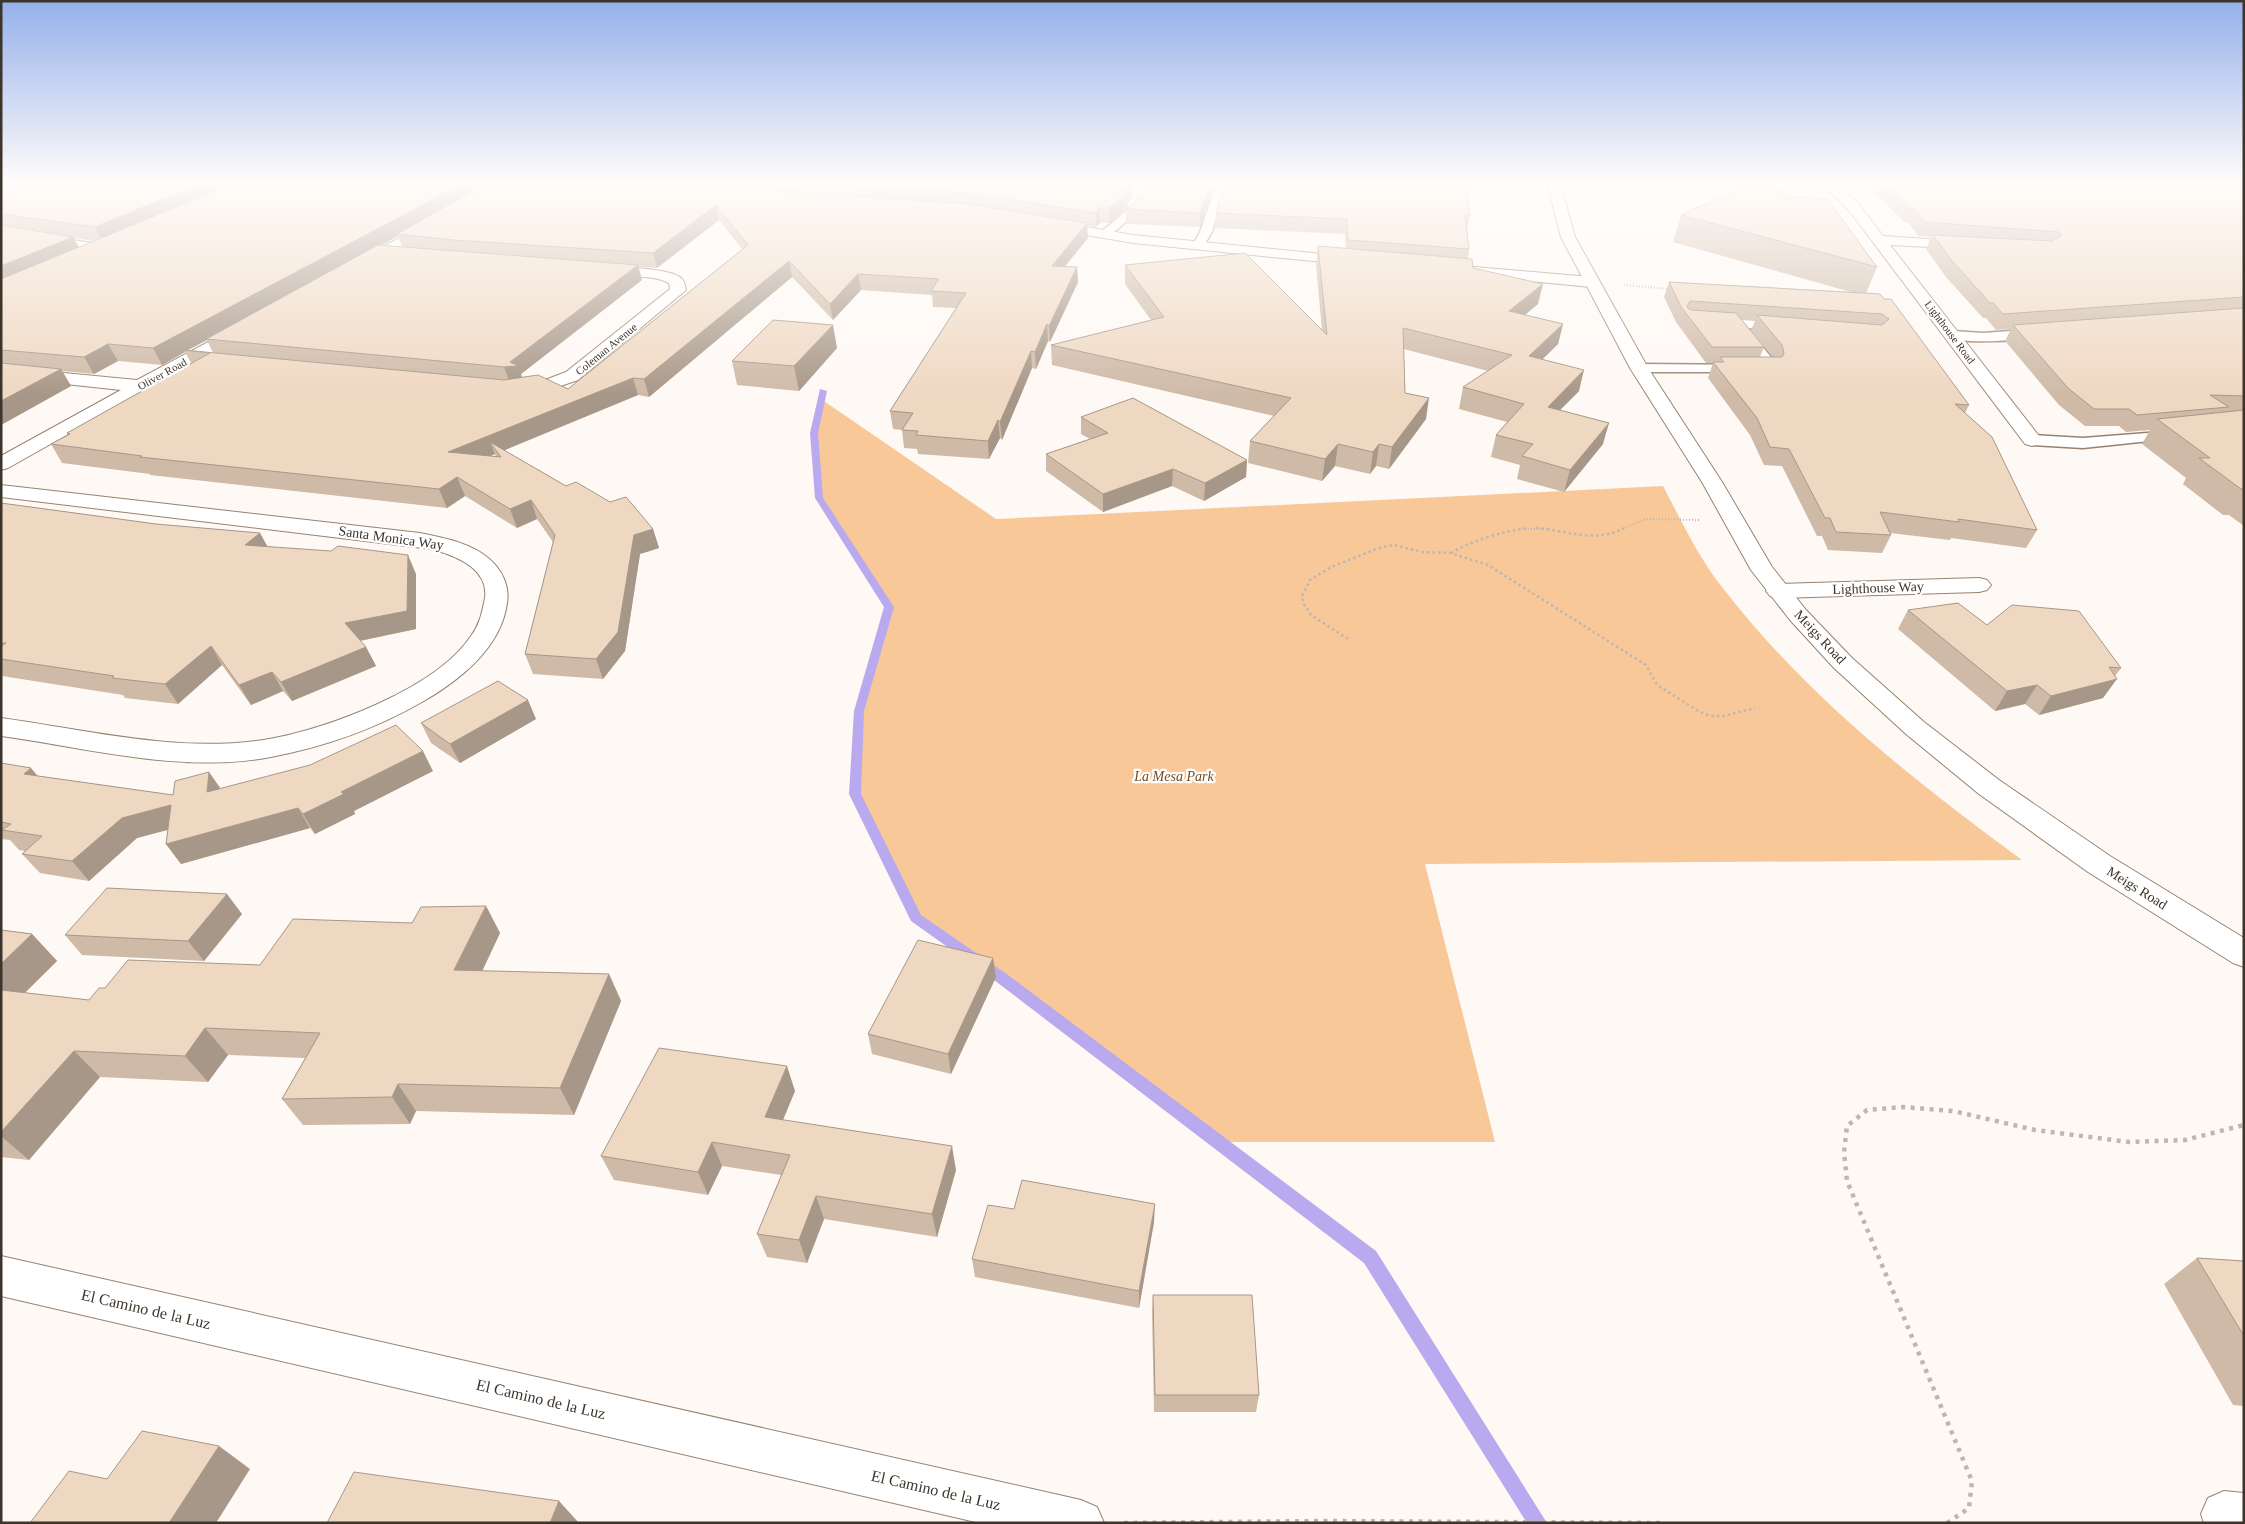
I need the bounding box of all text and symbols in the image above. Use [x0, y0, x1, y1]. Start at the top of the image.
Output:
street label: Lighthouse Road [1922, 298, 1978, 366]
street label: Coleman Avenue [573, 321, 639, 377]
street label: Oliver Road [135, 355, 189, 392]
street label: Santa Monica Way [338, 523, 444, 553]
street label: Lighthouse Way [1832, 579, 1924, 597]
street label: Meigs Road [1791, 607, 1849, 667]
park label: La Mesa Park [1133, 769, 1214, 784]
street label: Meigs Road [2104, 864, 2170, 912]
street label: El Camino de la Luz [80, 1286, 212, 1332]
street label: El Camino de la Luz [475, 1376, 607, 1422]
street label: El Camino de la Luz [870, 1467, 1002, 1513]

